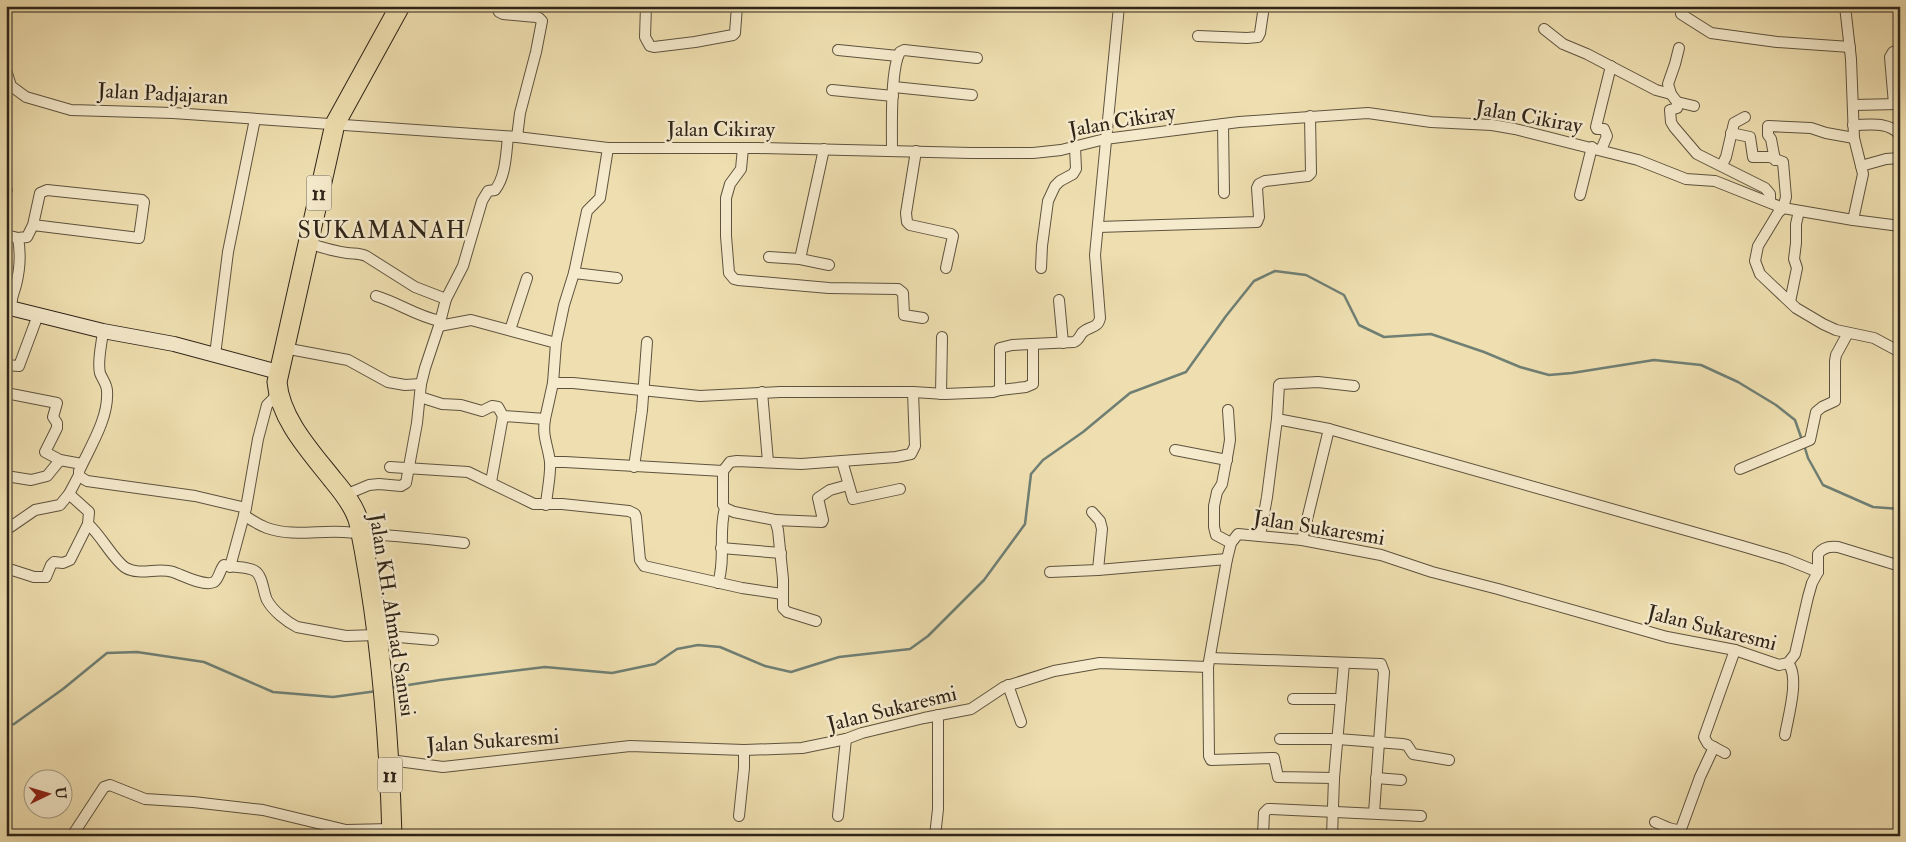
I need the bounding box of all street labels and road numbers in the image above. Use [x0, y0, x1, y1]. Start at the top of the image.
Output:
street label: Jalan Padjajaran [96, 77, 229, 111]
street label: Jalan Cikiray [1473, 94, 1585, 140]
street label: Jalan Cikiray [1066, 98, 1178, 144]
street label: Jalan Cikiray [666, 116, 776, 143]
road number: 11 [306, 176, 332, 210]
street label: Jalan Sukaresmi [1250, 504, 1387, 552]
street label: Jalan KH. Ahmad Sanusi [362, 511, 421, 719]
street label: Jalan Sukaresmi [1643, 599, 1780, 657]
street label: Jalan Sukaresmi [823, 680, 960, 738]
street label: Jalan Sukaresmi [425, 723, 560, 759]
road number: 11 [378, 758, 402, 792]

